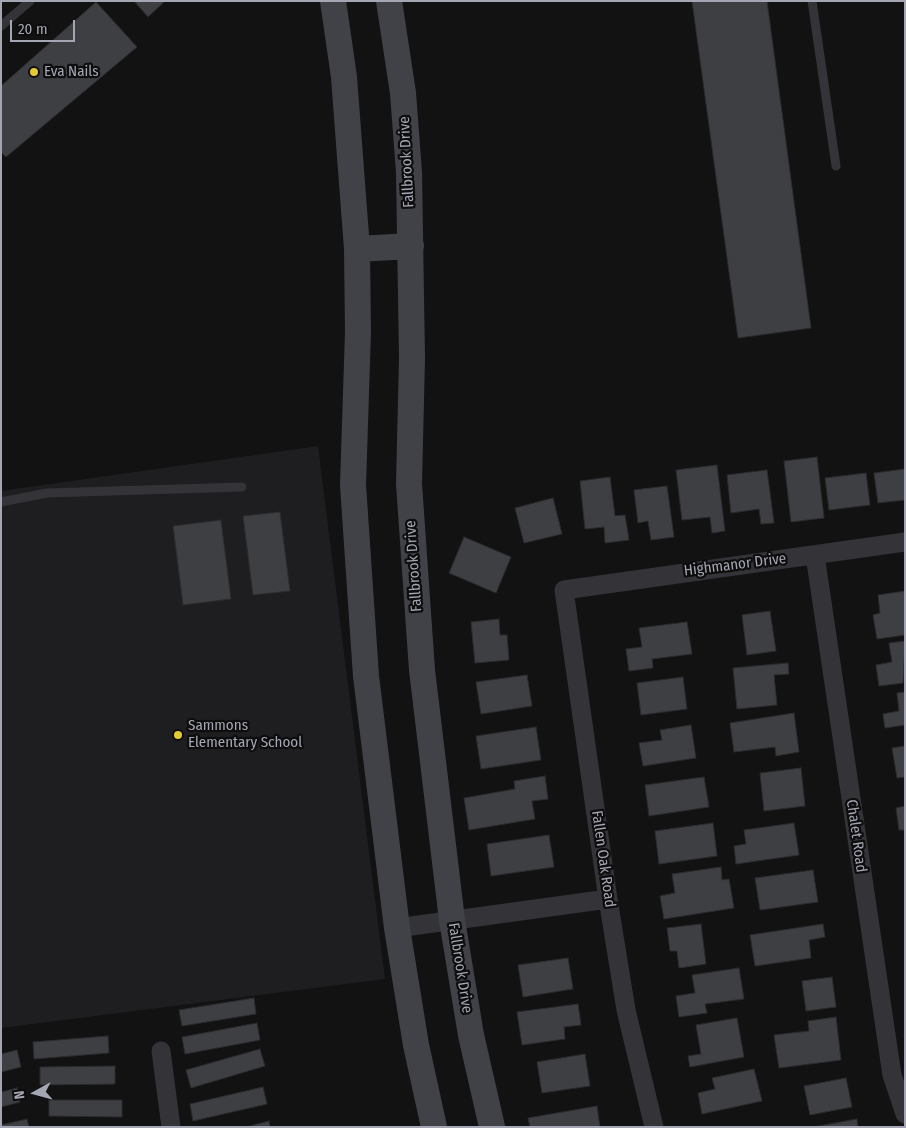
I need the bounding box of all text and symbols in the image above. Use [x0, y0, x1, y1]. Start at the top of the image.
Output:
scale bar [12, 10, 78, 42]
text: 20 m [18, 20, 48, 38]
place label: Eva Nails [44, 63, 99, 81]
marker: Eva Nails [28, 66, 40, 78]
street label: Fallbrook Drive [396, 116, 418, 208]
street label: Fallbrook Drive [402, 520, 426, 612]
street label: Highmanor Drive [683, 550, 787, 580]
place label: Sammons Elementary School [188, 717, 302, 752]
marker: Sammons Elementary School [172, 729, 184, 741]
street label: Chalet Road [842, 798, 870, 874]
street label: Fallen Oak Road [587, 809, 619, 909]
street label: Fallbrook Drive [444, 921, 476, 1015]
north arrow [10, 1068, 60, 1118]
text: N [11, 1090, 29, 1100]

